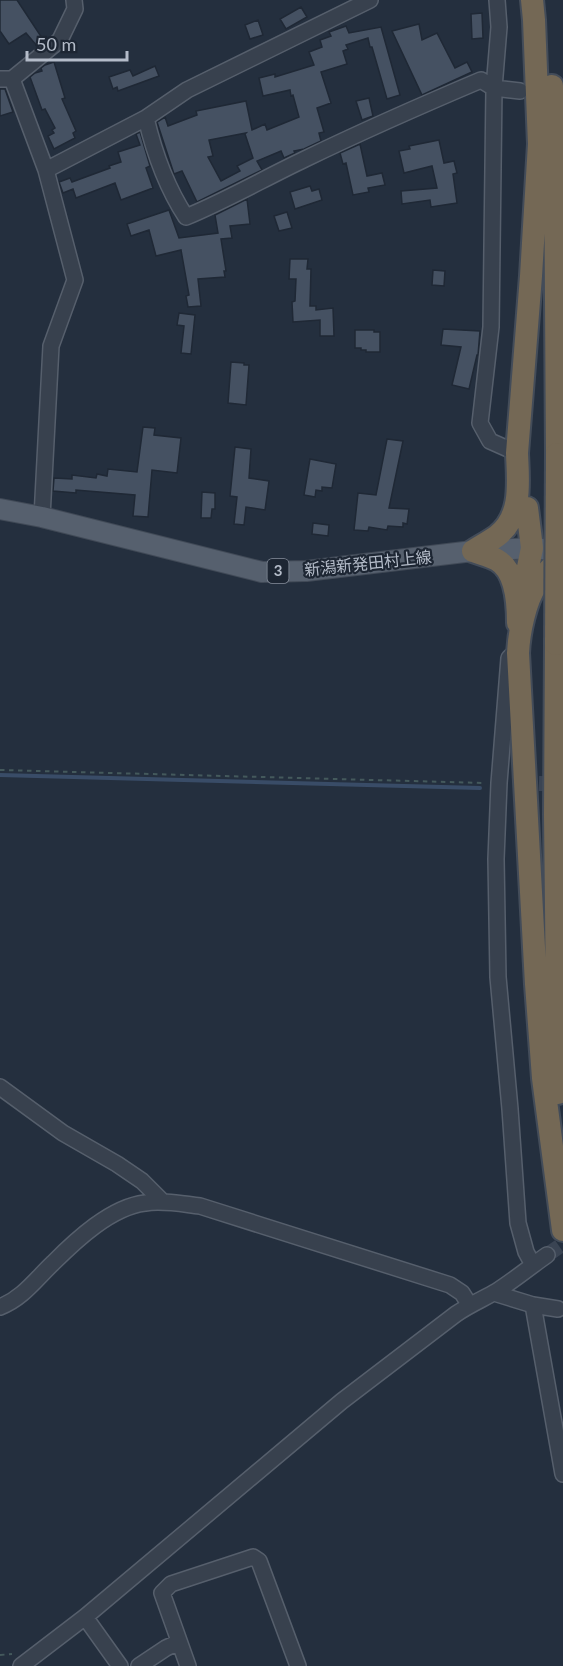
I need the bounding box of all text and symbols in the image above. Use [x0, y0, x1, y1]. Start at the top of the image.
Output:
scale bar [27, 24, 128, 62]
text: 50 m [36, 33, 76, 55]
street label: 新潟新発田村上線 [303, 546, 433, 579]
road number: 3 [268, 559, 288, 583]

